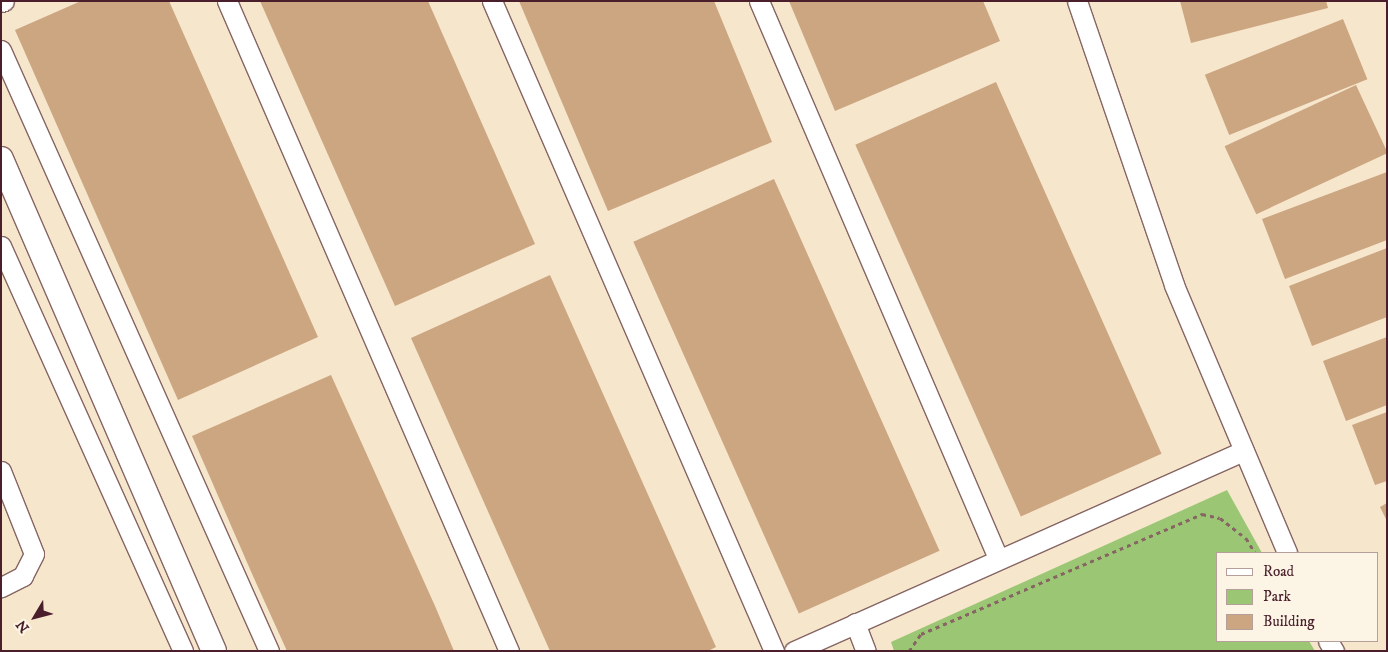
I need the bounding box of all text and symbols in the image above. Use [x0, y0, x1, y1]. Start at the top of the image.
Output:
legend [1216, 552, 1378, 642]
text: Road [1263, 562, 1294, 581]
text: Park [1263, 587, 1291, 606]
north arrow [10, 592, 60, 642]
text: Building [1263, 612, 1315, 631]
text: N [12, 616, 34, 636]

